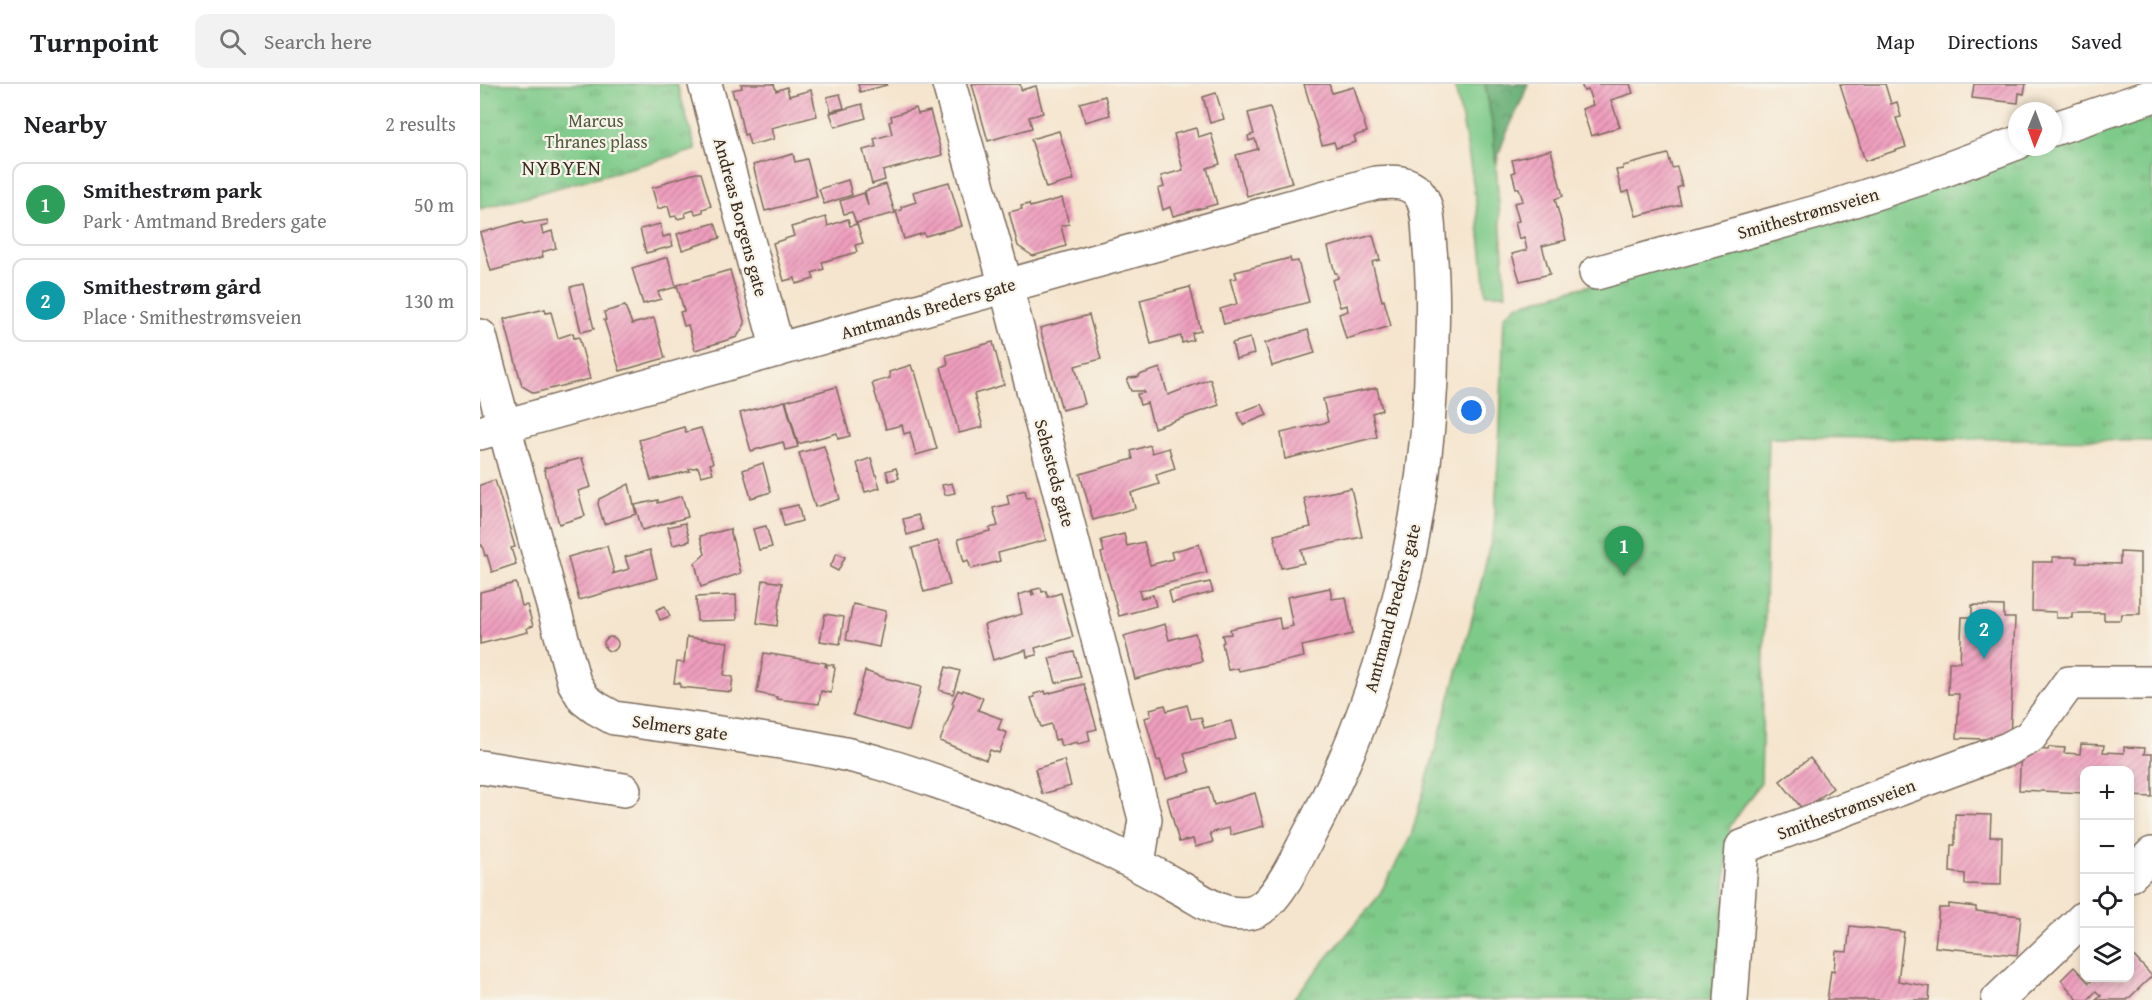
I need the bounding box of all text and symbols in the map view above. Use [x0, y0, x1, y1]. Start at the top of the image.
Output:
search box [195, 14, 615, 68]
text: Turnpoint [30, 21, 159, 62]
icon: search [216, 25, 249, 58]
text: Search here [264, 25, 372, 57]
text: Map [1876, 26, 1915, 57]
text: Directions [1948, 26, 2038, 57]
text: Saved [2071, 26, 2122, 57]
north arrow [2008, 102, 2062, 156]
text: Nearby [24, 104, 107, 143]
park label: Marcus Thranes plass [544, 107, 648, 155]
text: 2 results [385, 109, 456, 138]
street label: Andreas Borgens gate [707, 135, 775, 299]
district label: NYBYEN [522, 153, 602, 182]
text: Smithestrøm park [83, 174, 262, 206]
street label: Smithestrømsveien [1734, 180, 1882, 246]
text: 1 [40, 190, 51, 219]
text: 50 m [414, 190, 454, 219]
text: Park · Amtmand Breders gate [83, 206, 327, 235]
text: Smithestrøm gård [83, 270, 261, 302]
street label: Amtmands Breders gate [837, 270, 1019, 346]
text: 2 [40, 286, 51, 315]
text: 130 m [404, 286, 454, 315]
text: Place · Smithestrømsveien [83, 302, 301, 331]
your location [1457, 396, 1486, 425]
street label: Sehesteds gate [1028, 416, 1082, 530]
street label: Amtmand Breders gate [1357, 521, 1427, 695]
pin: 1 [1604, 526, 1644, 576]
pin: 2 [1964, 610, 2004, 659]
street label: Selmers gate [630, 707, 730, 747]
map controls [2080, 766, 2134, 982]
button: + [2080, 766, 2134, 820]
street label: Smithestrømsveien [1773, 771, 1919, 847]
button: − [2080, 820, 2134, 874]
button: locate [2080, 874, 2134, 928]
button: layers [2080, 928, 2134, 982]

